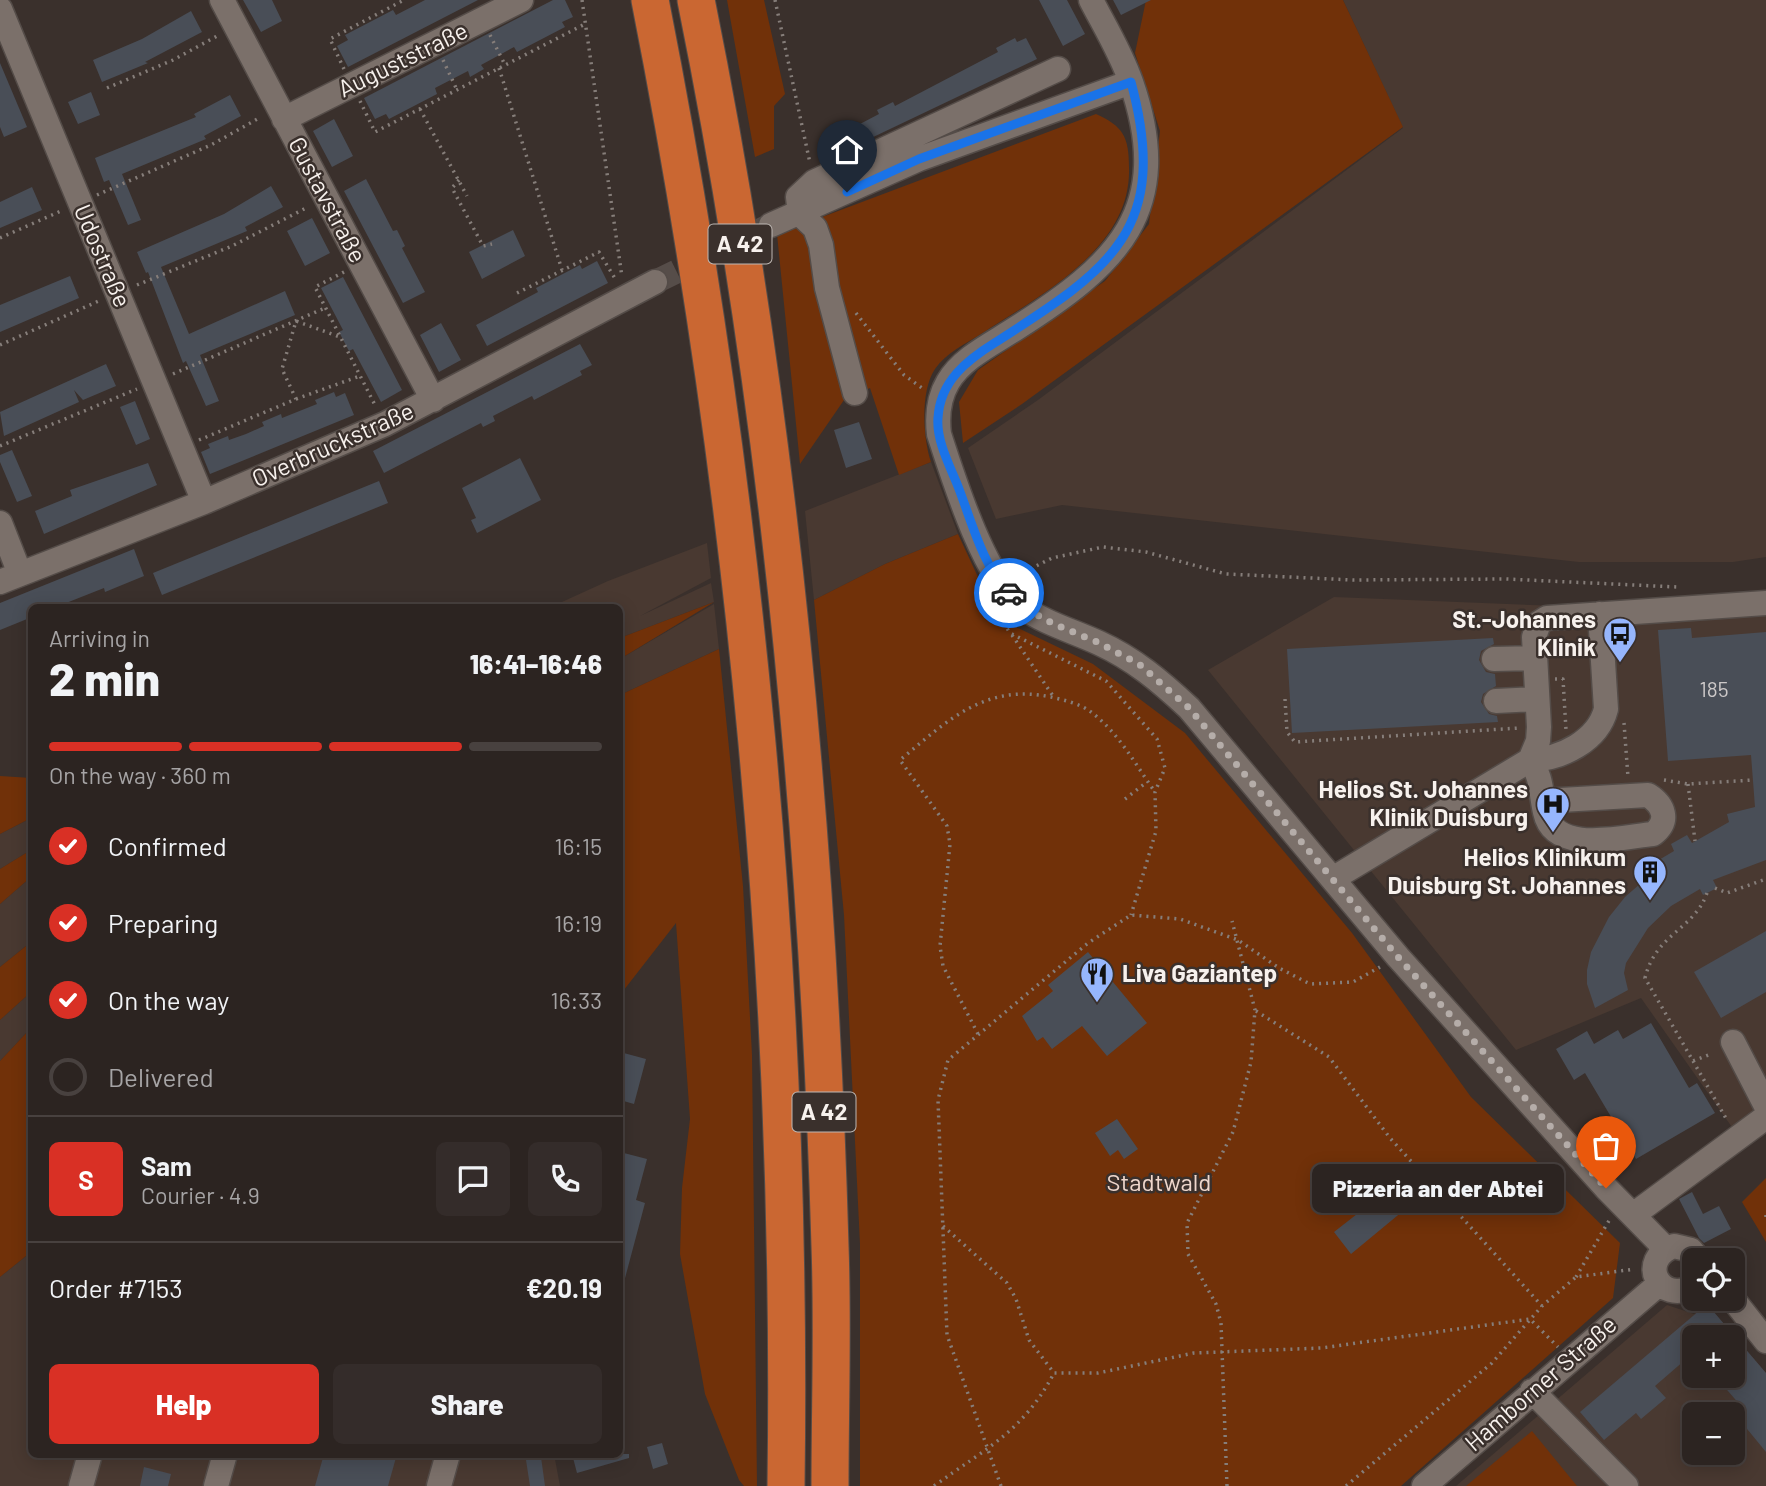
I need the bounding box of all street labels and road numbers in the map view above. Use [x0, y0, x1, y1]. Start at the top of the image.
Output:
street label: Auguststraße [333, 15, 472, 103]
street label: Gustavstraße [283, 132, 374, 267]
street label: Udostraße [69, 200, 138, 311]
road number: A 42 [708, 224, 772, 264]
street label: Overbruckstraße [247, 395, 418, 492]
road number: A 42 [792, 1092, 856, 1132]
street label: Hamborner Straße [1458, 1309, 1622, 1457]

